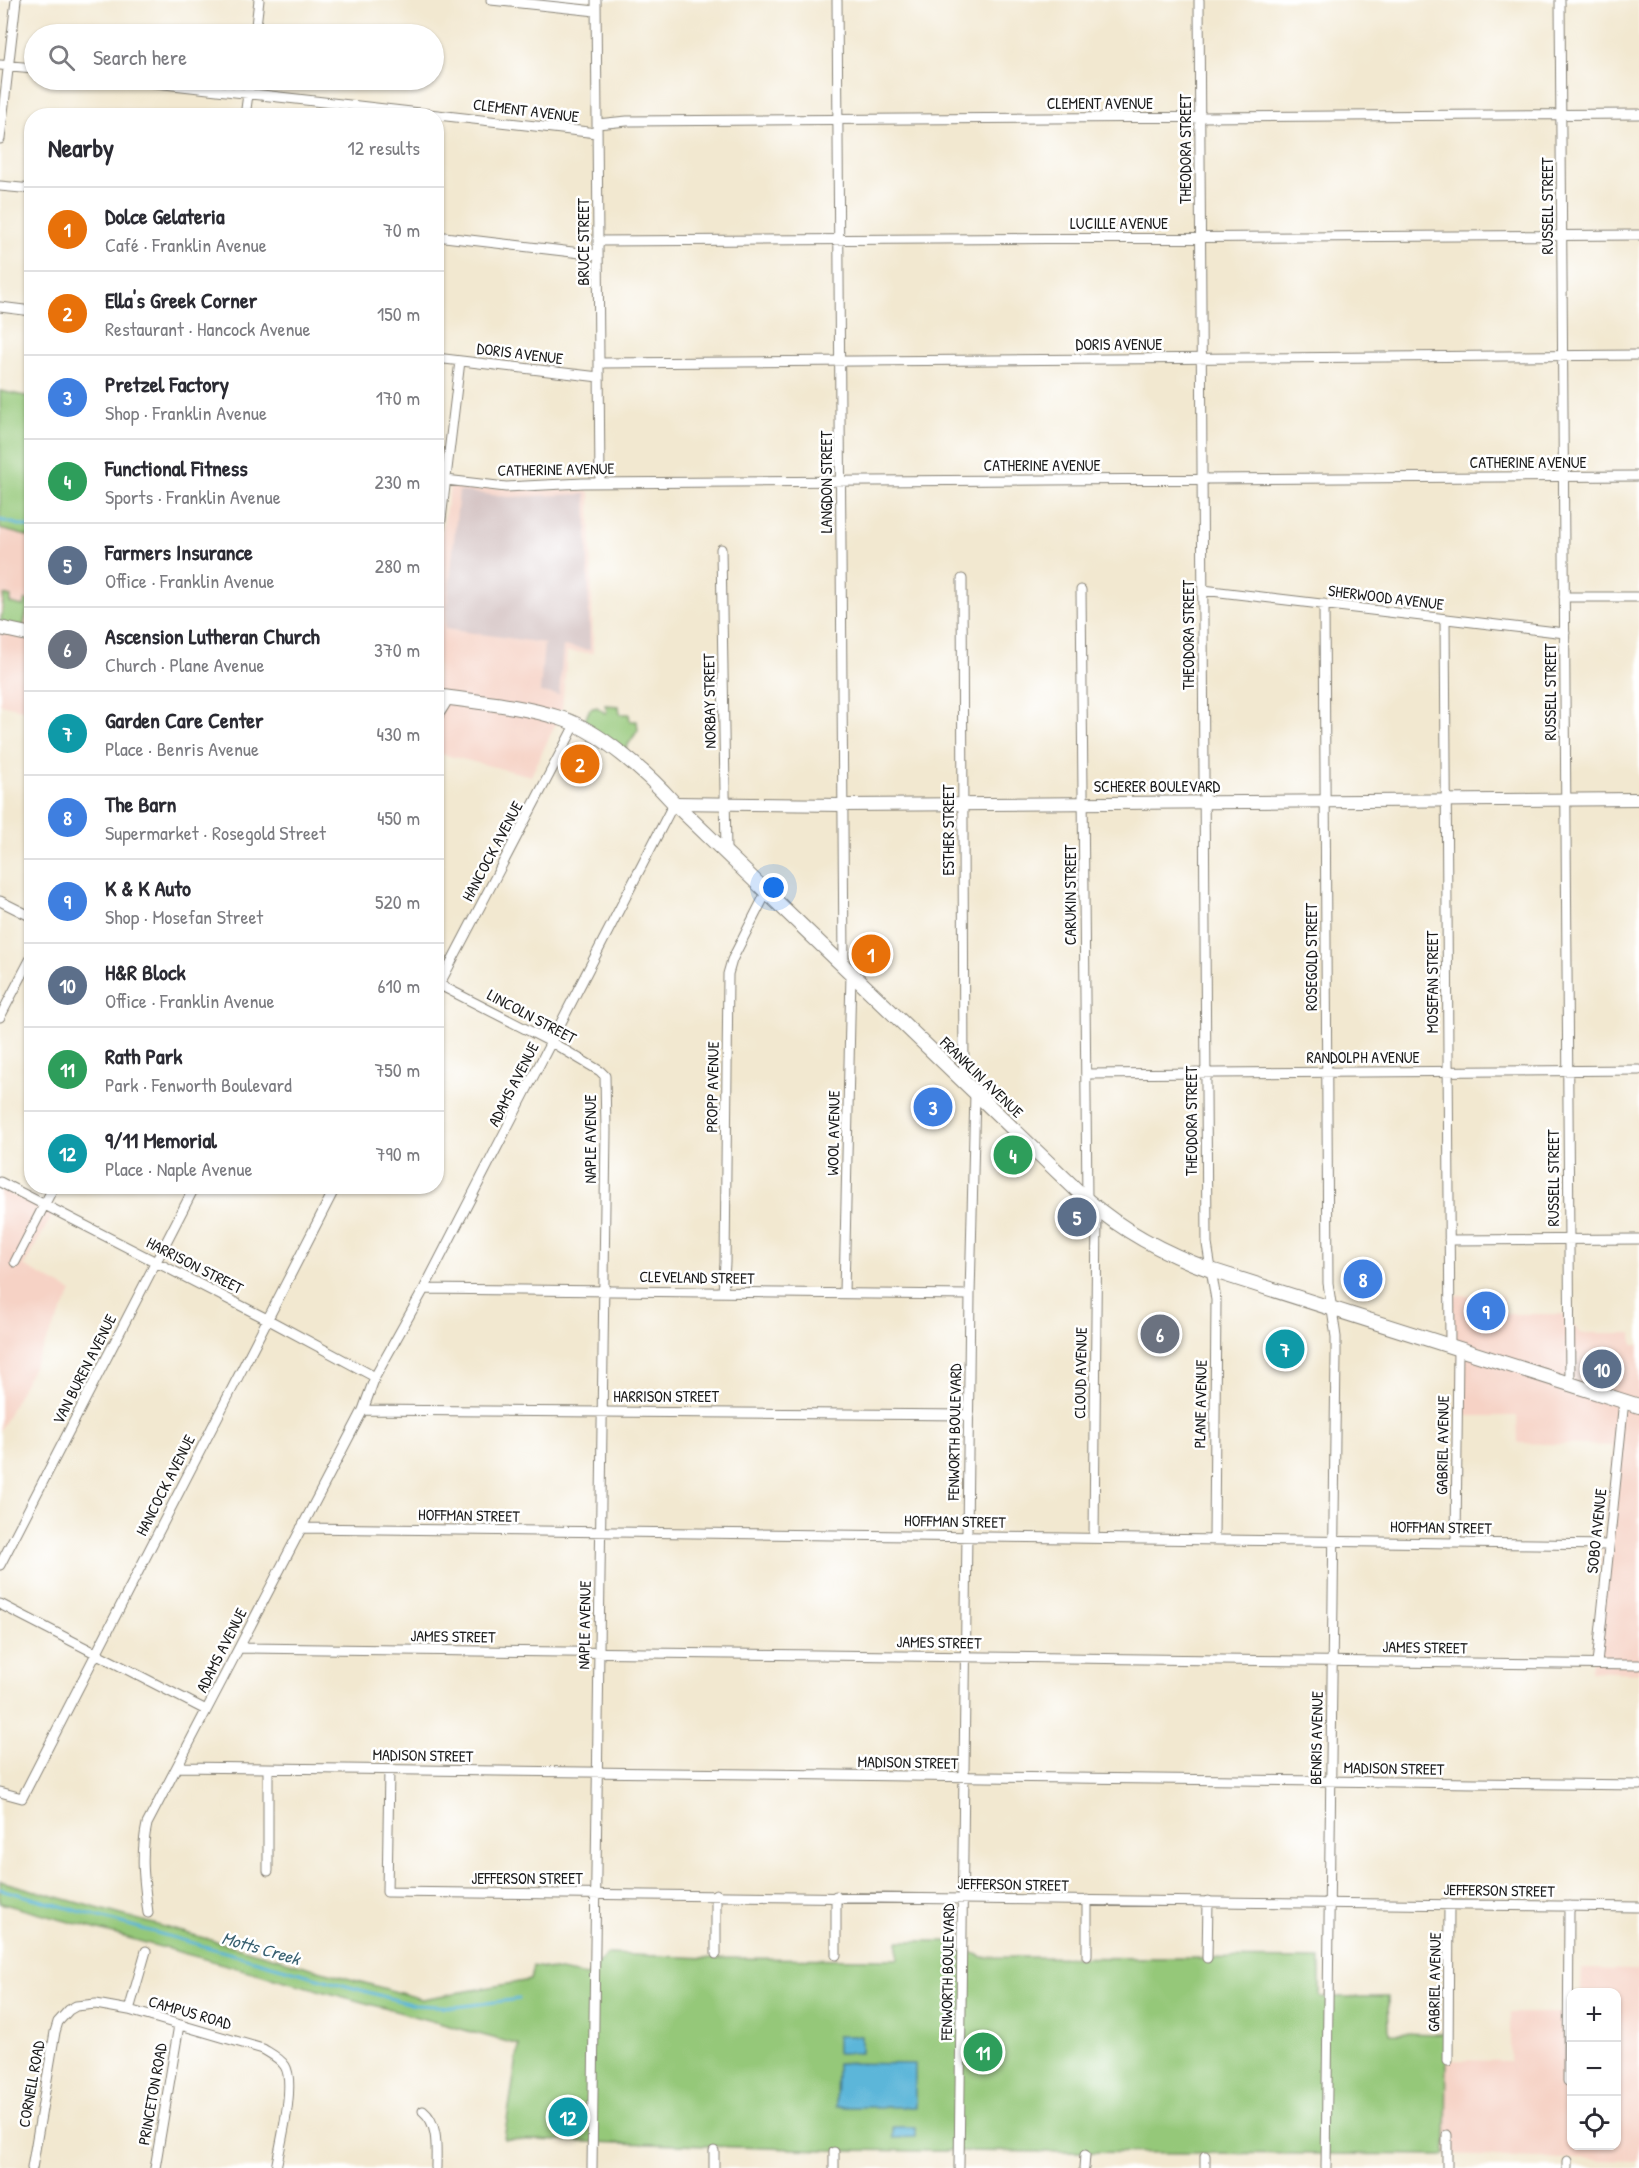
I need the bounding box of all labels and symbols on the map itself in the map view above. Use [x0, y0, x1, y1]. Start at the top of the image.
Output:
street label: CLEMENT AVENUE [1047, 92, 1153, 114]
street label: CLEMENT AVENUE [472, 93, 580, 127]
street label: THEODORA STREET [1174, 94, 1196, 204]
street label: RUSSELL STREET [1536, 157, 1558, 255]
street label: BRUCE STREET [572, 198, 594, 286]
street label: LUCILLE AVENUE [1070, 212, 1168, 234]
street label: DORIS AVENUE [1076, 333, 1162, 355]
street label: DORIS AVENUE [476, 337, 564, 369]
street label: LANGDON STREET [815, 430, 837, 533]
street label: CATHERINE AVENUE [1469, 451, 1587, 473]
street label: CATHERINE AVENUE [983, 454, 1101, 476]
street label: CATHERINE AVENUE [497, 457, 615, 481]
street label: SHERWOOD AVENUE [1327, 579, 1445, 615]
street label: THEODORA STREET [1177, 580, 1199, 690]
street label: RUSSELL STREET [1539, 643, 1561, 741]
street label: NORBAY STREET [697, 653, 721, 749]
pin: 2 [560, 742, 600, 786]
street label: SCHERER BOULEVARD [1094, 775, 1221, 797]
street label: ESTHER STREET [937, 784, 959, 876]
street label: HANCOCK AVENUE [456, 797, 528, 905]
street label: CARUKIN STREET [1059, 844, 1081, 945]
your location [759, 873, 788, 902]
street label: ROSEGOLD STREET [1300, 902, 1322, 1011]
street label: MOSEFAN STREET [1421, 930, 1443, 1033]
pin: 1 [852, 932, 890, 976]
street label: LINCOLN STREET [484, 983, 581, 1049]
street label: FRANKLIN AVENUE [935, 1031, 1029, 1122]
street label: ADAMS AVENUE [482, 1038, 544, 1130]
street label: PROPP AVENUE [700, 1041, 724, 1133]
street label: RANDOLPH AVENUE [1306, 1046, 1420, 1068]
street label: THEODORA STREET [1180, 1066, 1202, 1176]
pin: 3 [914, 1084, 952, 1130]
street label: WOOL AVENUE [821, 1090, 845, 1176]
street label: NAPLE AVENUE [579, 1095, 601, 1183]
street label: RUSSELL STREET [1542, 1129, 1564, 1227]
pin: 4 [994, 1132, 1032, 1178]
pin: 5 [1058, 1194, 1096, 1240]
street label: HARRISON STREET [143, 1231, 248, 1299]
pin: 8 [1344, 1256, 1382, 1302]
street label: CLEVELAND STREET [639, 1265, 755, 1289]
pin: 9 [1466, 1288, 1506, 1334]
street label: VAN BUREN AVENUE [47, 1310, 121, 1428]
pin: 6 [1140, 1312, 1180, 1356]
pin: 7 [1266, 1326, 1304, 1372]
street label: CLOUD AVENUE [1068, 1327, 1092, 1419]
pin: 10 [1582, 1346, 1622, 1392]
street label: PLANE AVENUE [1188, 1359, 1212, 1449]
street label: FENWORTH BOULEVARD [942, 1363, 966, 1502]
street label: HARRISON STREET [613, 1385, 719, 1407]
street label: GABRIEL AVENUE [1430, 1395, 1454, 1495]
street label: HANCOCK AVENUE [130, 1431, 200, 1539]
street label: SOBO AVENUE [1581, 1487, 1611, 1575]
street label: HOFFMAN STREET [418, 1503, 521, 1527]
street label: HOFFMAN STREET [904, 1509, 1007, 1533]
street label: HOFFMAN STREET [1390, 1515, 1493, 1539]
street label: NAPLE AVENUE [572, 1580, 596, 1670]
street label: ADAMS AVENUE [190, 1604, 252, 1696]
street label: JAMES STREET [410, 1624, 496, 1648]
street label: JAMES STREET [896, 1630, 982, 1654]
street label: JAMES STREET [1382, 1635, 1468, 1659]
street label: BENRIS AVENUE [1304, 1691, 1328, 1785]
street label: MADISON STREET [372, 1743, 474, 1767]
street label: MADISON STREET [857, 1750, 959, 1774]
street label: MADISON STREET [1343, 1756, 1445, 1780]
street label: JEFFERSON STREET [471, 1867, 583, 1889]
street label: JEFFERSON STREET [957, 1872, 1069, 1896]
street label: JEFFERSON STREET [1443, 1878, 1555, 1902]
street label: FENWORTH BOULEVARD [935, 1903, 959, 2042]
water label: Motts Creek [219, 1925, 304, 1971]
street label: GABRIEL AVENUE [1422, 1932, 1446, 2032]
street label: CAMPUS ROAD [146, 1990, 234, 2034]
pin: 11 [964, 2030, 1002, 2074]
street label: CORNELL ROAD [13, 2039, 50, 2129]
street label: PRINCETON ROAD [132, 2041, 172, 2147]
pin: 12 [548, 2094, 588, 2140]

